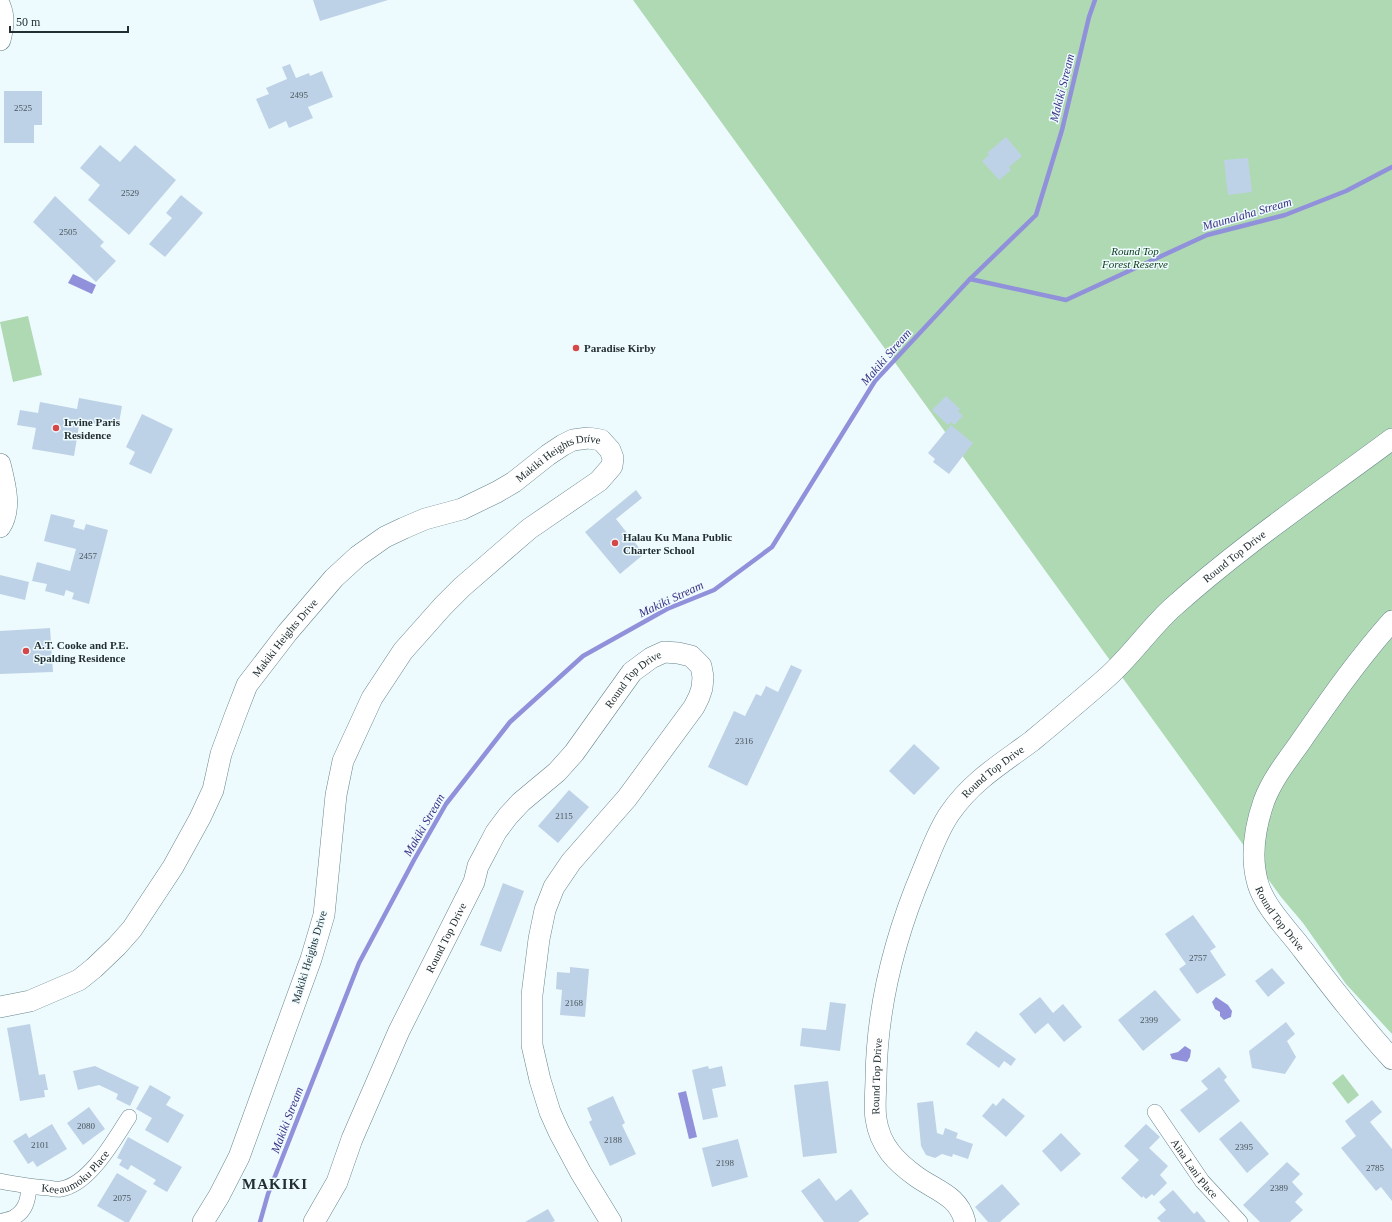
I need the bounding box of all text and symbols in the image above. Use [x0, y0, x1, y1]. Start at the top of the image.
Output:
scale bar [10, 8, 128, 34]
text: 50 m [16, 15, 41, 29]
water label: Makiki Stream [1047, 52, 1077, 125]
house number: 2495 [290, 90, 309, 100]
house number: 2525 [14, 103, 33, 113]
house number: 2529 [121, 188, 140, 198]
water label: Maunalaha Stream [1200, 195, 1293, 234]
house number: 2505 [59, 227, 78, 237]
park label: Round Top Forest Reserve [1101, 245, 1168, 270]
water label: Makiki Stream [857, 326, 914, 389]
place label: Paradise Kirby [584, 342, 656, 354]
marker: Paradise Kirby [571, 343, 581, 353]
place label: Irvine Paris Residence [64, 416, 121, 441]
marker: Irvine Paris Residence [51, 423, 61, 433]
street label: Makiki Heights Drive [513, 432, 602, 484]
street label: Round Top Drive [1200, 528, 1268, 585]
place label: Halau Ku Mana Public Charter School [623, 531, 732, 556]
marker: Halau Ku Mana Public Charter School [610, 538, 620, 548]
house number: 2457 [79, 551, 98, 561]
water label: Makiki Stream [635, 578, 706, 621]
street label: Makiki Heights Drive [250, 596, 320, 679]
place label: A.T. Cooke and P.E. Spalding Residence [34, 639, 129, 664]
marker: A.T. Cooke and P.E. Spalding Residence [21, 646, 31, 656]
street label: Round Top Drive [602, 648, 663, 710]
house number: 2316 [735, 736, 754, 746]
street label: Round Top Drive [959, 743, 1026, 800]
water label: Makiki Stream [400, 791, 448, 860]
house number: 2115 [555, 811, 573, 821]
street label: Round Top Drive [1253, 884, 1307, 953]
street label: Round Top Drive [423, 901, 469, 975]
street label: Makiki Heights Drive [289, 909, 329, 1005]
house number: 2757 [1189, 953, 1208, 963]
house number: 2168 [565, 998, 584, 1008]
house number: 2399 [1140, 1015, 1159, 1025]
street label: Round Top Drive [869, 1037, 884, 1115]
water label: Makiki Stream [268, 1085, 306, 1156]
house number: 2080 [77, 1121, 96, 1131]
house number: 2188 [604, 1135, 623, 1145]
street label: Aina Lani Place [1169, 1136, 1221, 1201]
house number: 2101 [31, 1140, 49, 1150]
house number: 2395 [1235, 1142, 1254, 1152]
street label: Keeaumoku Place [41, 1148, 111, 1196]
house number: 2198 [716, 1158, 735, 1168]
house number: 2785 [1366, 1163, 1385, 1173]
district label: MAKIKI [242, 1176, 308, 1192]
house number: 2389 [1270, 1183, 1289, 1193]
house number: 2075 [113, 1193, 132, 1203]

